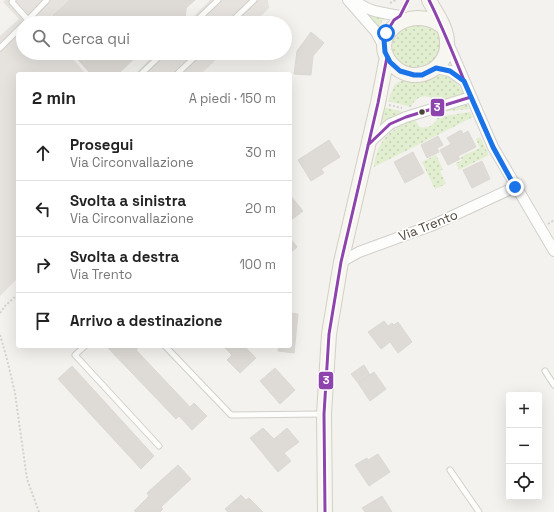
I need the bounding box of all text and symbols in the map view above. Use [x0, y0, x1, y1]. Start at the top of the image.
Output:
search box [16, 16, 292, 60]
route start [377, 24, 395, 42]
icon: search [30, 27, 52, 49]
text: Cerca qui [62, 29, 130, 48]
text: 2 min [32, 87, 76, 109]
text: A piedi · 150 m [189, 90, 276, 107]
line badge: 3 [430, 98, 445, 117]
text: 3 [434, 100, 441, 114]
unlabelled marker [417, 107, 427, 117]
text: Prosegui [70, 135, 133, 154]
icon: ahead [32, 142, 54, 164]
text: 30 m [245, 144, 276, 161]
text: Via Circonvallazione [70, 154, 194, 171]
route end [506, 178, 524, 196]
text: Svolta a sinistra [70, 191, 186, 210]
icon: left [32, 198, 54, 220]
text: 20 m [245, 200, 276, 217]
street label: Via Trento [396, 206, 460, 245]
text: Via Circonvallazione [70, 210, 194, 227]
text: Svolta a destra [70, 247, 179, 266]
icon: right [32, 254, 54, 276]
text: 100 m [239, 256, 276, 273]
text: Via Trento [70, 266, 132, 283]
icon: arrive [32, 310, 54, 332]
text: Arrivo a destinazione [70, 311, 222, 330]
line badge: 3 [318, 371, 334, 390]
text: 3 [323, 373, 330, 387]
map controls [506, 392, 542, 500]
button: + [506, 392, 542, 428]
button: − [506, 428, 542, 464]
button: locate [506, 464, 542, 500]

